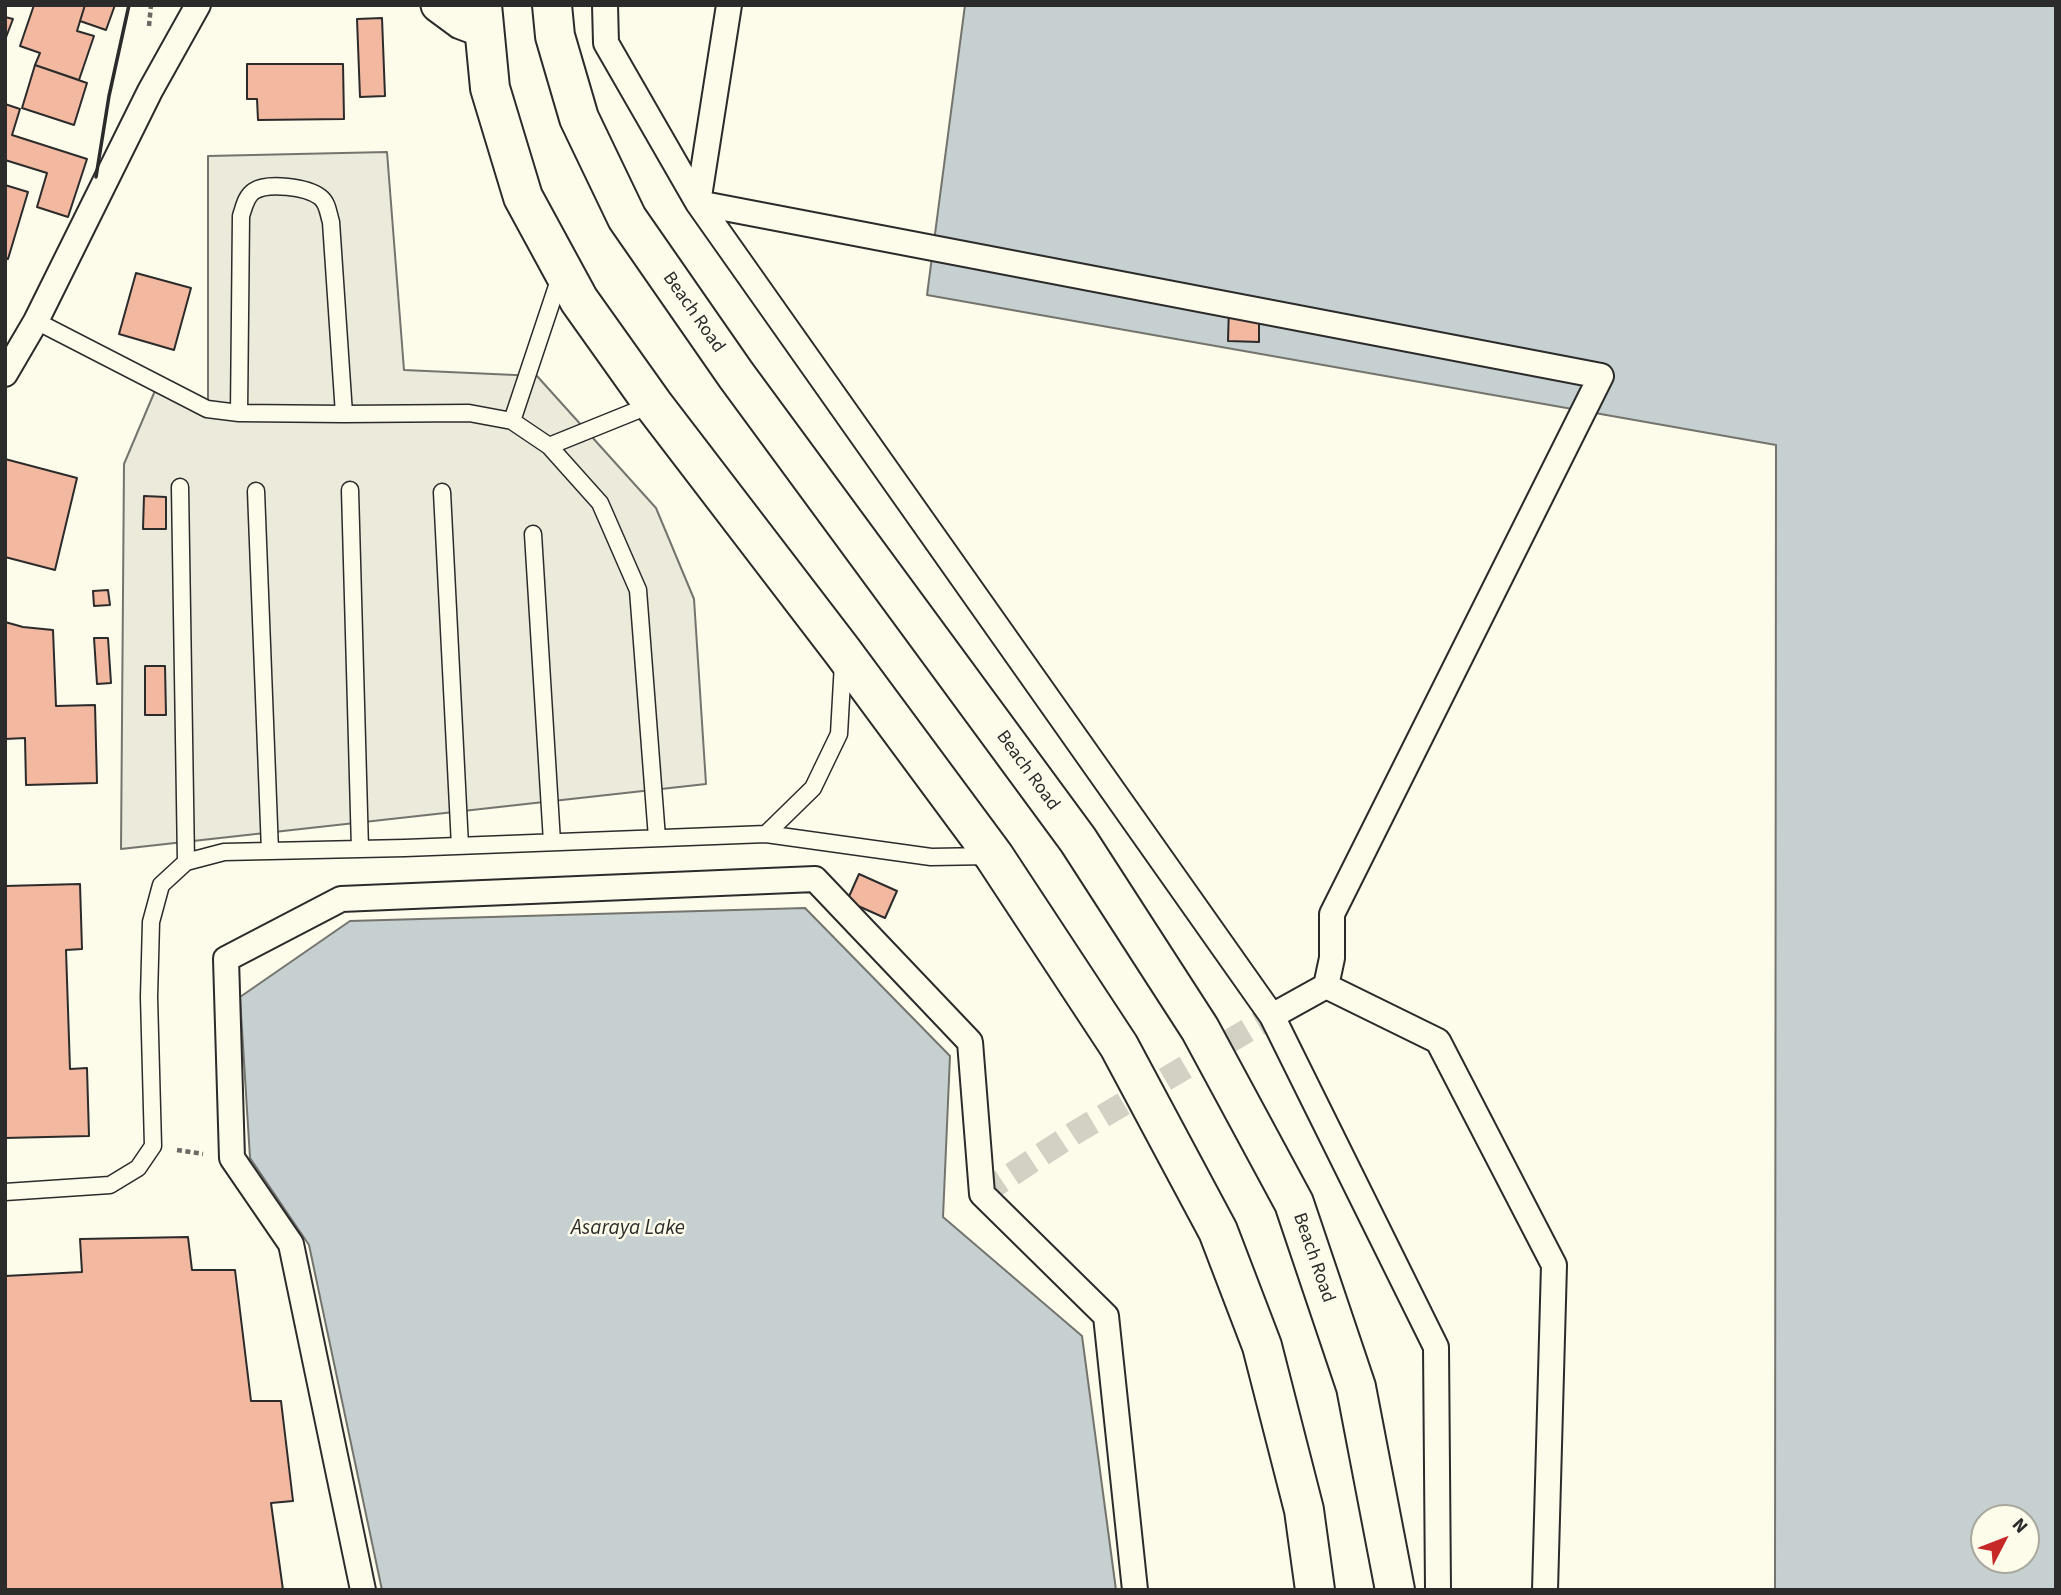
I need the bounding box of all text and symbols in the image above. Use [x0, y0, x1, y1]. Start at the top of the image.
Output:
street label: Beach Road [657, 268, 729, 358]
street label: Beach Road [990, 726, 1064, 816]
street label: Beach Road [1287, 1210, 1339, 1306]
water label: Asaraya Lake [571, 1216, 685, 1242]
north arrow [1970, 1504, 2040, 1574]
text: N [2005, 1512, 2034, 1540]

